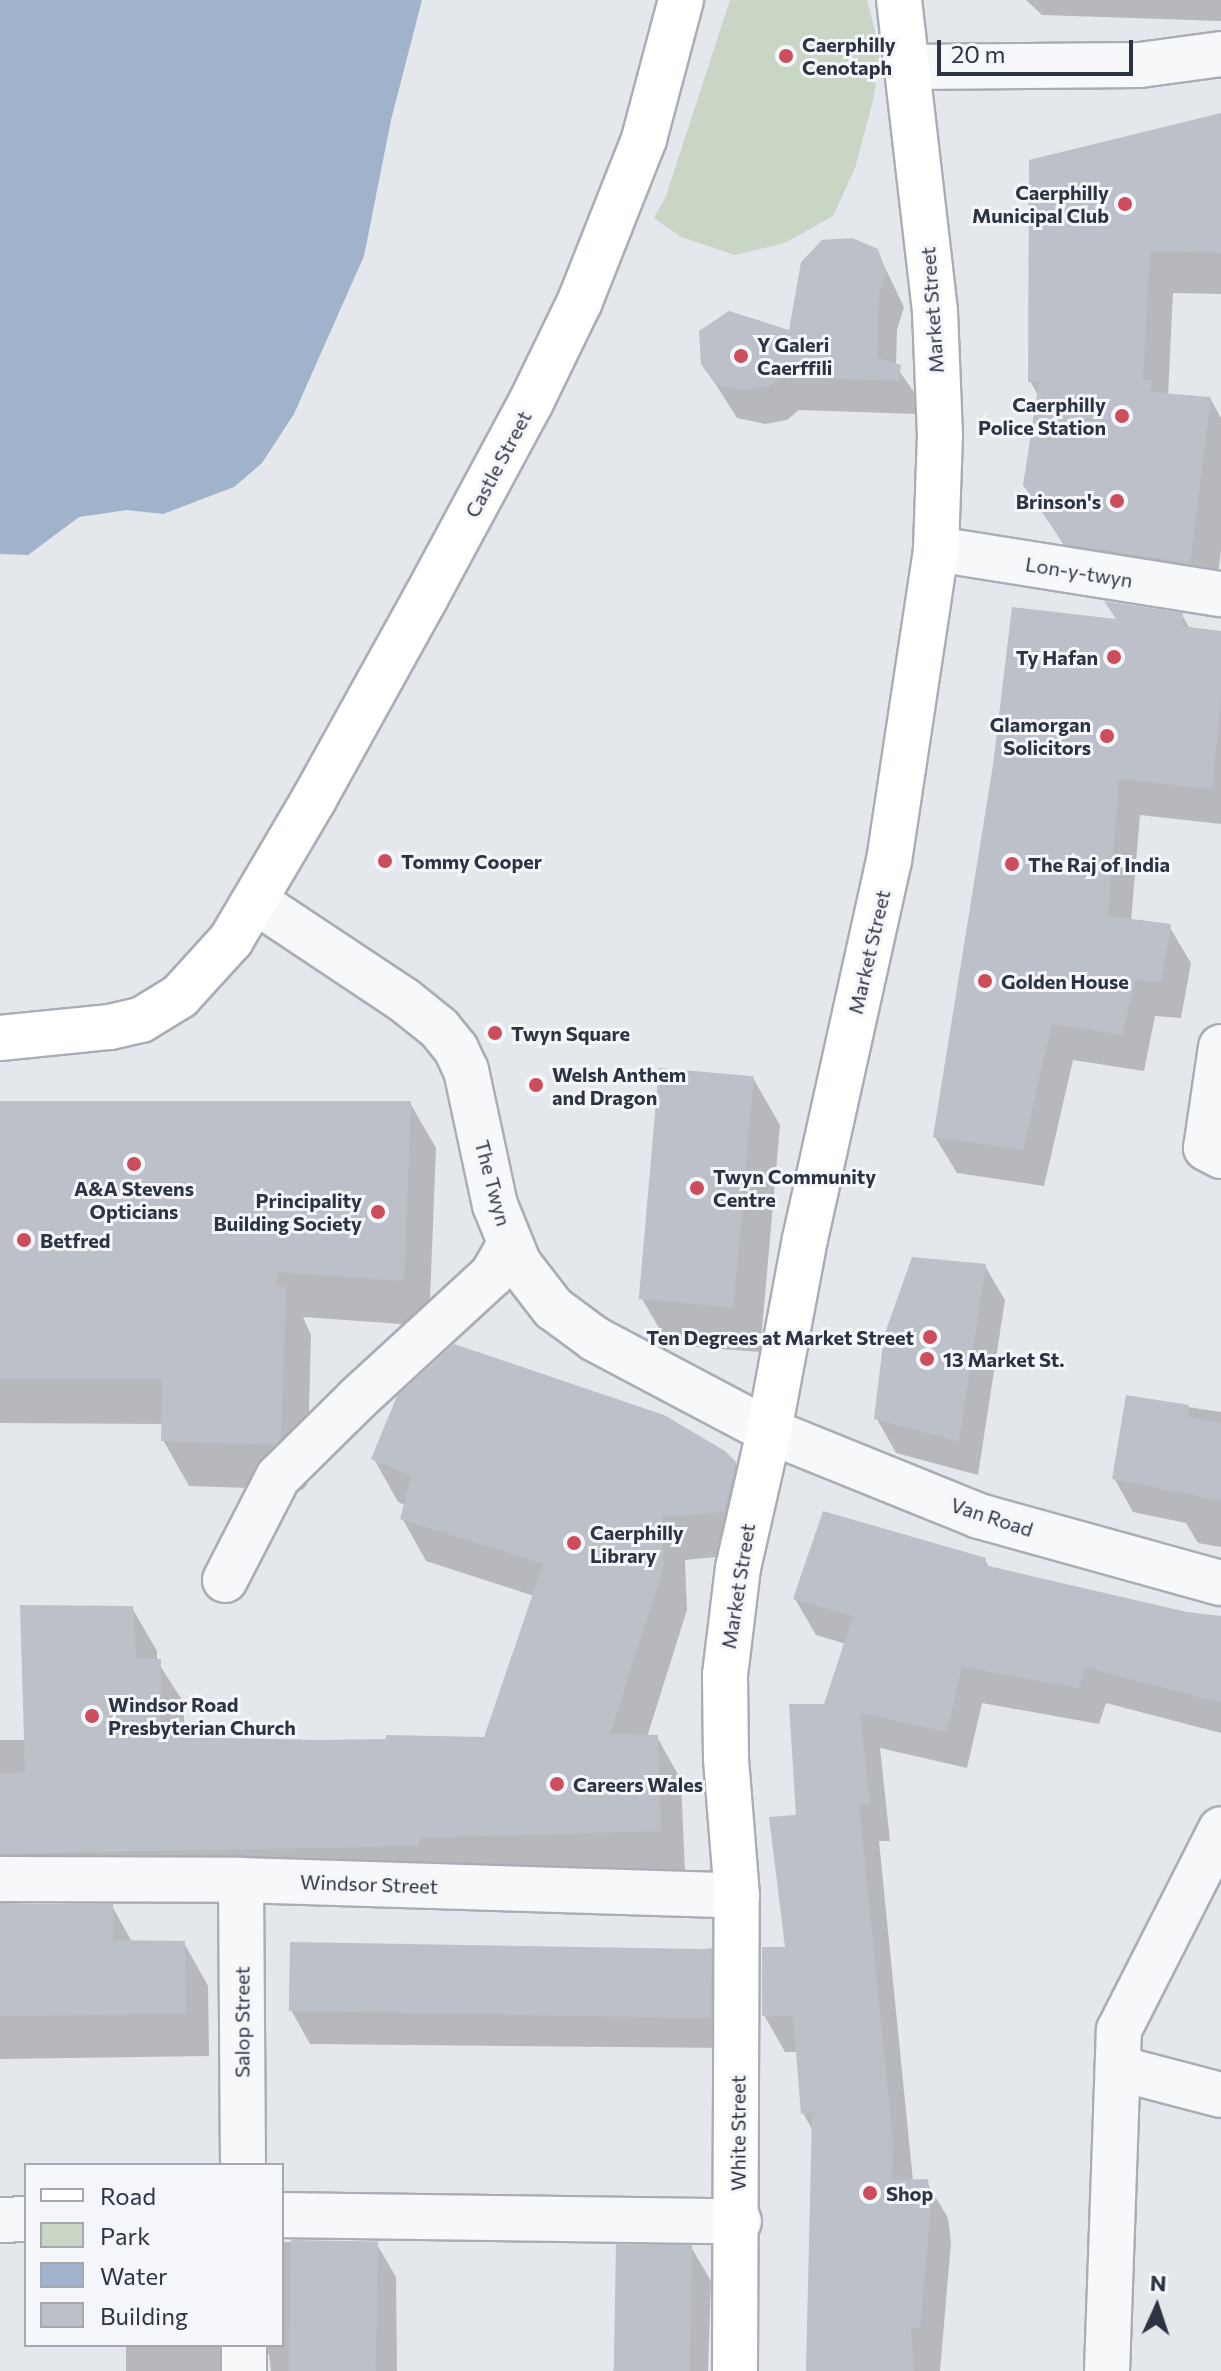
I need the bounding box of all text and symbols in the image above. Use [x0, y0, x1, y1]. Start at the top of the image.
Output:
scale bar [941, 24, 1137, 74]
place label: Caerphilly Cenotaph [802, 32, 896, 79]
text: 20 m [951, 39, 1005, 68]
marker: Caerphilly Cenotaph [777, 47, 795, 65]
place label: Caerphilly Municipal Club [972, 180, 1109, 227]
marker: Caerphilly Municipal Club [1116, 195, 1134, 213]
street label: Market Street [916, 246, 948, 374]
place label: Y Galeri Caerffili [757, 332, 832, 379]
marker: Y Galeri Caerffili [732, 347, 750, 365]
place label: Caerphilly Police Station [978, 392, 1106, 439]
street label: Castle Street [460, 407, 536, 521]
marker: Caerphilly Police Station [1113, 407, 1131, 425]
place label: Brinson's [1016, 489, 1101, 513]
marker: Brinson's [1108, 492, 1126, 510]
street label: Lon-y-twyn [1024, 552, 1134, 592]
place label: Ty Hafan [1016, 645, 1098, 669]
marker: Ty Hafan [1105, 648, 1123, 666]
place label: Glamorgan Solicitors [990, 712, 1091, 759]
marker: Glamorgan Solicitors [1098, 727, 1116, 745]
place label: Tommy Cooper [401, 849, 542, 873]
marker: Tommy Cooper [376, 852, 394, 870]
place label: The Raj of India [1028, 852, 1170, 876]
marker: The Raj of India [1003, 855, 1021, 873]
street label: Market Street [843, 888, 895, 1016]
place label: Golden House [1001, 969, 1129, 993]
marker: Golden House [976, 972, 994, 990]
place label: Twyn Square [511, 1021, 630, 1045]
marker: Twyn Square [486, 1024, 504, 1042]
place label: Welsh Anthem and Dragon [552, 1062, 686, 1109]
marker: Welsh Anthem and Dragon [527, 1076, 545, 1094]
street label: The Twyn [470, 1137, 516, 1229]
marker: A&A Stevens Opticians [125, 1155, 143, 1173]
place label: Twyn Community Centre [713, 1164, 876, 1211]
place label: A&A Stevens Opticians [74, 1176, 194, 1223]
marker: Twyn Community Centre [688, 1179, 706, 1197]
place label: Principality Building Society [214, 1188, 362, 1235]
marker: Principality Building Society [369, 1203, 387, 1221]
place label: Betfred [40, 1228, 111, 1252]
marker: Betfred [15, 1231, 33, 1249]
place label: Ten Degrees at Market Street [646, 1325, 914, 1349]
marker: Ten Degrees at Market Street [921, 1328, 939, 1346]
place label: 13 Market St. [943, 1347, 1065, 1371]
marker: 13 Market St. [918, 1350, 936, 1368]
street label: Van Road [948, 1492, 1036, 1542]
place label: Caerphilly Library [590, 1520, 684, 1567]
street label: Market Street [716, 1522, 760, 1650]
marker: Caerphilly Library [565, 1534, 583, 1552]
place label: Windsor Road Presbyterian Church [108, 1692, 296, 1739]
marker: Windsor Road Presbyterian Church [83, 1707, 101, 1725]
place label: Careers Wales [573, 1772, 703, 1796]
marker: Careers Wales [548, 1775, 566, 1793]
street label: Windsor Street [300, 1870, 438, 1898]
street label: Salop Street [230, 1966, 254, 2078]
street label: White Street [726, 2075, 750, 2191]
legend [24, 2163, 284, 2347]
text: Road [100, 2181, 156, 2210]
place label: Shop [886, 2181, 933, 2205]
marker: Shop [861, 2184, 879, 2202]
text: Park [100, 2221, 150, 2250]
text: Water [100, 2261, 168, 2290]
north arrow [1117, 2267, 1197, 2347]
text: N [1149, 2269, 1167, 2296]
text: Building [100, 2301, 188, 2330]

